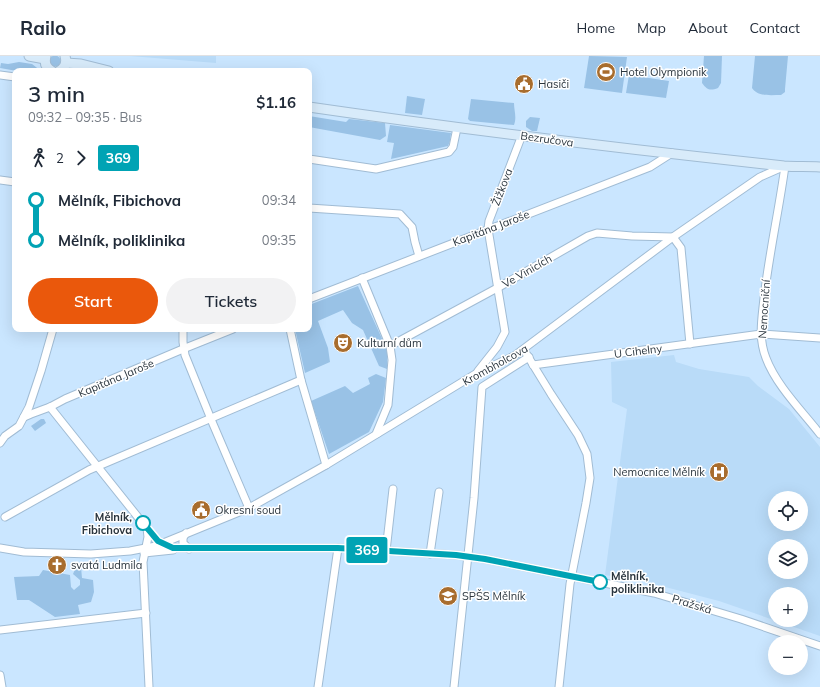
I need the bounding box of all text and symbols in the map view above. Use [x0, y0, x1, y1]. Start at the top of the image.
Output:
text: Railo [20, 16, 66, 40]
text: Home [576, 19, 615, 37]
text: Map [637, 19, 666, 37]
text: About [688, 19, 728, 37]
text: Contact [750, 19, 800, 37]
sports icon: Hotel Olympionik [595, 61, 617, 83]
place label: Hotel Olympionik [620, 65, 707, 79]
public building icon: Hasiči [513, 73, 535, 95]
place label: Hasiči [538, 77, 569, 91]
text: 3 min [28, 80, 85, 108]
text: $1.16 [256, 93, 296, 112]
text: 09:32 – 09:35 · Bus [28, 109, 142, 125]
street label: Bezručova [520, 128, 574, 150]
icon: walk [28, 147, 50, 169]
icon: forward [70, 147, 92, 169]
text: 369 [106, 149, 131, 167]
text: 2 [56, 150, 64, 166]
street label: Žižkova [488, 166, 516, 208]
text: Mělník, Fibichova [58, 191, 181, 210]
text: 09:34 [262, 192, 296, 208]
street label: Kapitána Jaroše [451, 207, 531, 249]
text: Mělník, poliklinika [58, 231, 185, 250]
text: 09:35 [262, 232, 296, 248]
street label: Ve Vinicích [500, 251, 554, 291]
button: Start [28, 278, 158, 324]
button: Tickets [166, 278, 296, 324]
street label: Nemocniční [755, 278, 773, 339]
theatre icon: Kulturní dům [332, 332, 354, 354]
place label: Kulturní dům [357, 336, 422, 350]
street label: Krombholcova [460, 341, 530, 389]
street label: U Cihelny [613, 341, 663, 361]
street label: Kapitána Jaroše [76, 356, 156, 400]
hospital icon: Nemocnice Mělník [708, 461, 730, 483]
place label: Nemocnice Mělník [613, 465, 705, 479]
map controls [768, 491, 808, 675]
button: locate [768, 491, 808, 531]
public building icon: Okresní soud [190, 499, 212, 521]
place label: Okresní soud [215, 503, 281, 517]
place label: Mělník, Fibichova [82, 510, 132, 537]
marker: Mělník, Fibichova [135, 515, 151, 531]
line badge: 369 [344, 537, 390, 563]
button: layers [768, 539, 808, 579]
text: 369 [354, 541, 380, 559]
church icon: svatá Ludmila [46, 554, 68, 576]
place label: svatá Ludmila [71, 558, 142, 572]
place label: Mělník, poliklinika [611, 569, 664, 596]
marker: Mělník, poliklinika [592, 574, 608, 590]
school or university icon: SPŠS Mělník [437, 585, 459, 607]
button: + [768, 587, 808, 627]
place label: SPŠS Mělník [462, 589, 526, 603]
street label: Pražská [670, 591, 714, 617]
button: − [768, 635, 808, 675]

